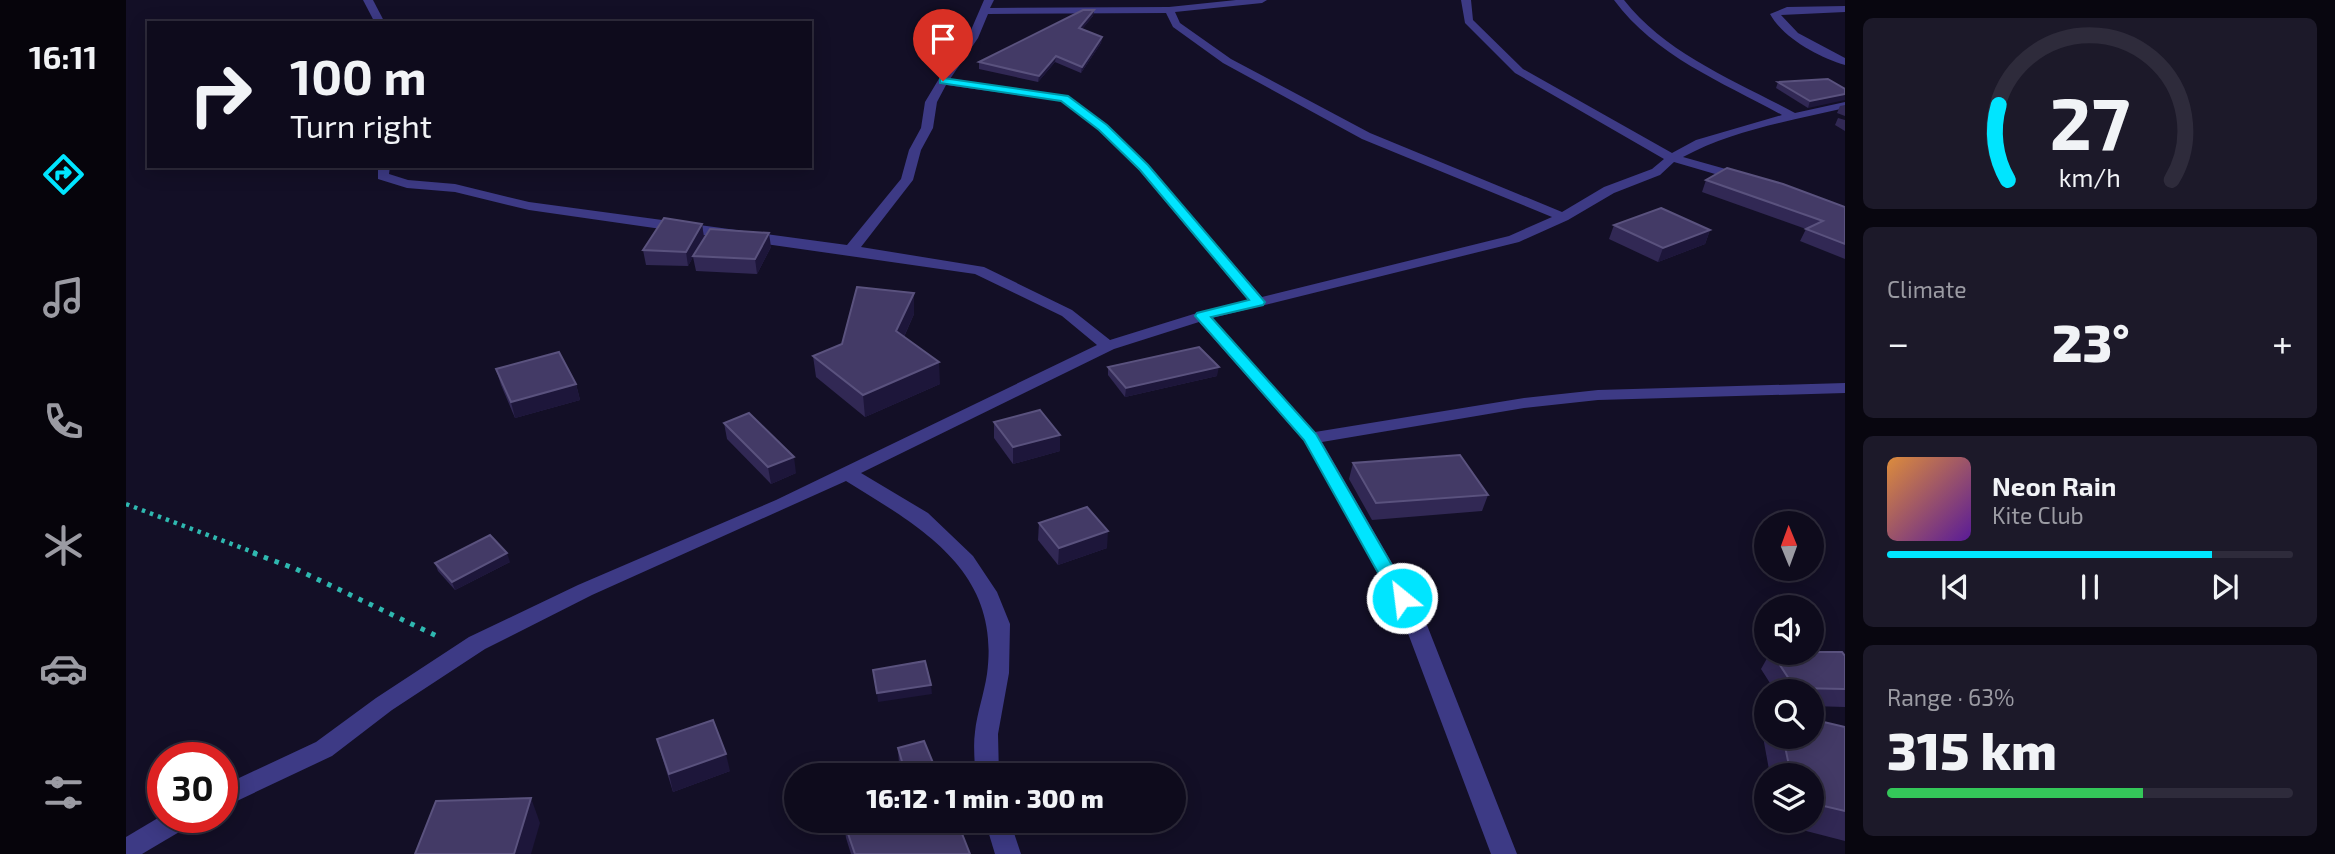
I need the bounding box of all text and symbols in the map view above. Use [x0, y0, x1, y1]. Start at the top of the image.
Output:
pin [913, 9, 973, 81]
icon: arrive [924, 20, 962, 58]
text: 16:11 [29, 37, 97, 75]
text: 100 m [290, 46, 427, 105]
icon: right [175, 49, 266, 140]
text: 27 [2050, 77, 2130, 165]
text: Turn right [290, 106, 432, 144]
icon: directions [39, 150, 88, 199]
text: km/h [2059, 161, 2121, 191]
icon: music [39, 273, 88, 322]
text: Climate [1887, 275, 1967, 303]
text: 23° [2052, 310, 2130, 372]
text: − [1887, 319, 1909, 365]
text: + [2272, 319, 2293, 365]
icon: phone [39, 397, 88, 446]
text: Neon Rain [1992, 470, 2116, 501]
text: Kite Club [1992, 501, 2084, 529]
north arrow [1754, 511, 1824, 581]
map controls [1754, 511, 1824, 833]
icon: climate [39, 521, 88, 570]
position arrow [1365, 561, 1439, 635]
icon: previous [1936, 568, 1974, 606]
icon: pause [2071, 568, 2109, 606]
icon: next [2206, 568, 2244, 606]
button: sound [1754, 595, 1824, 665]
icon: car [39, 644, 88, 693]
button: search [1754, 679, 1824, 749]
text: Range · 63% [1887, 683, 2015, 711]
text: 315 km [1887, 718, 2057, 780]
speed limit sign: 30 [147, 742, 238, 833]
button: layers [1754, 763, 1824, 833]
icon: filters [39, 768, 88, 817]
text: 16:12 · 1 min · 300 m [866, 782, 1104, 813]

